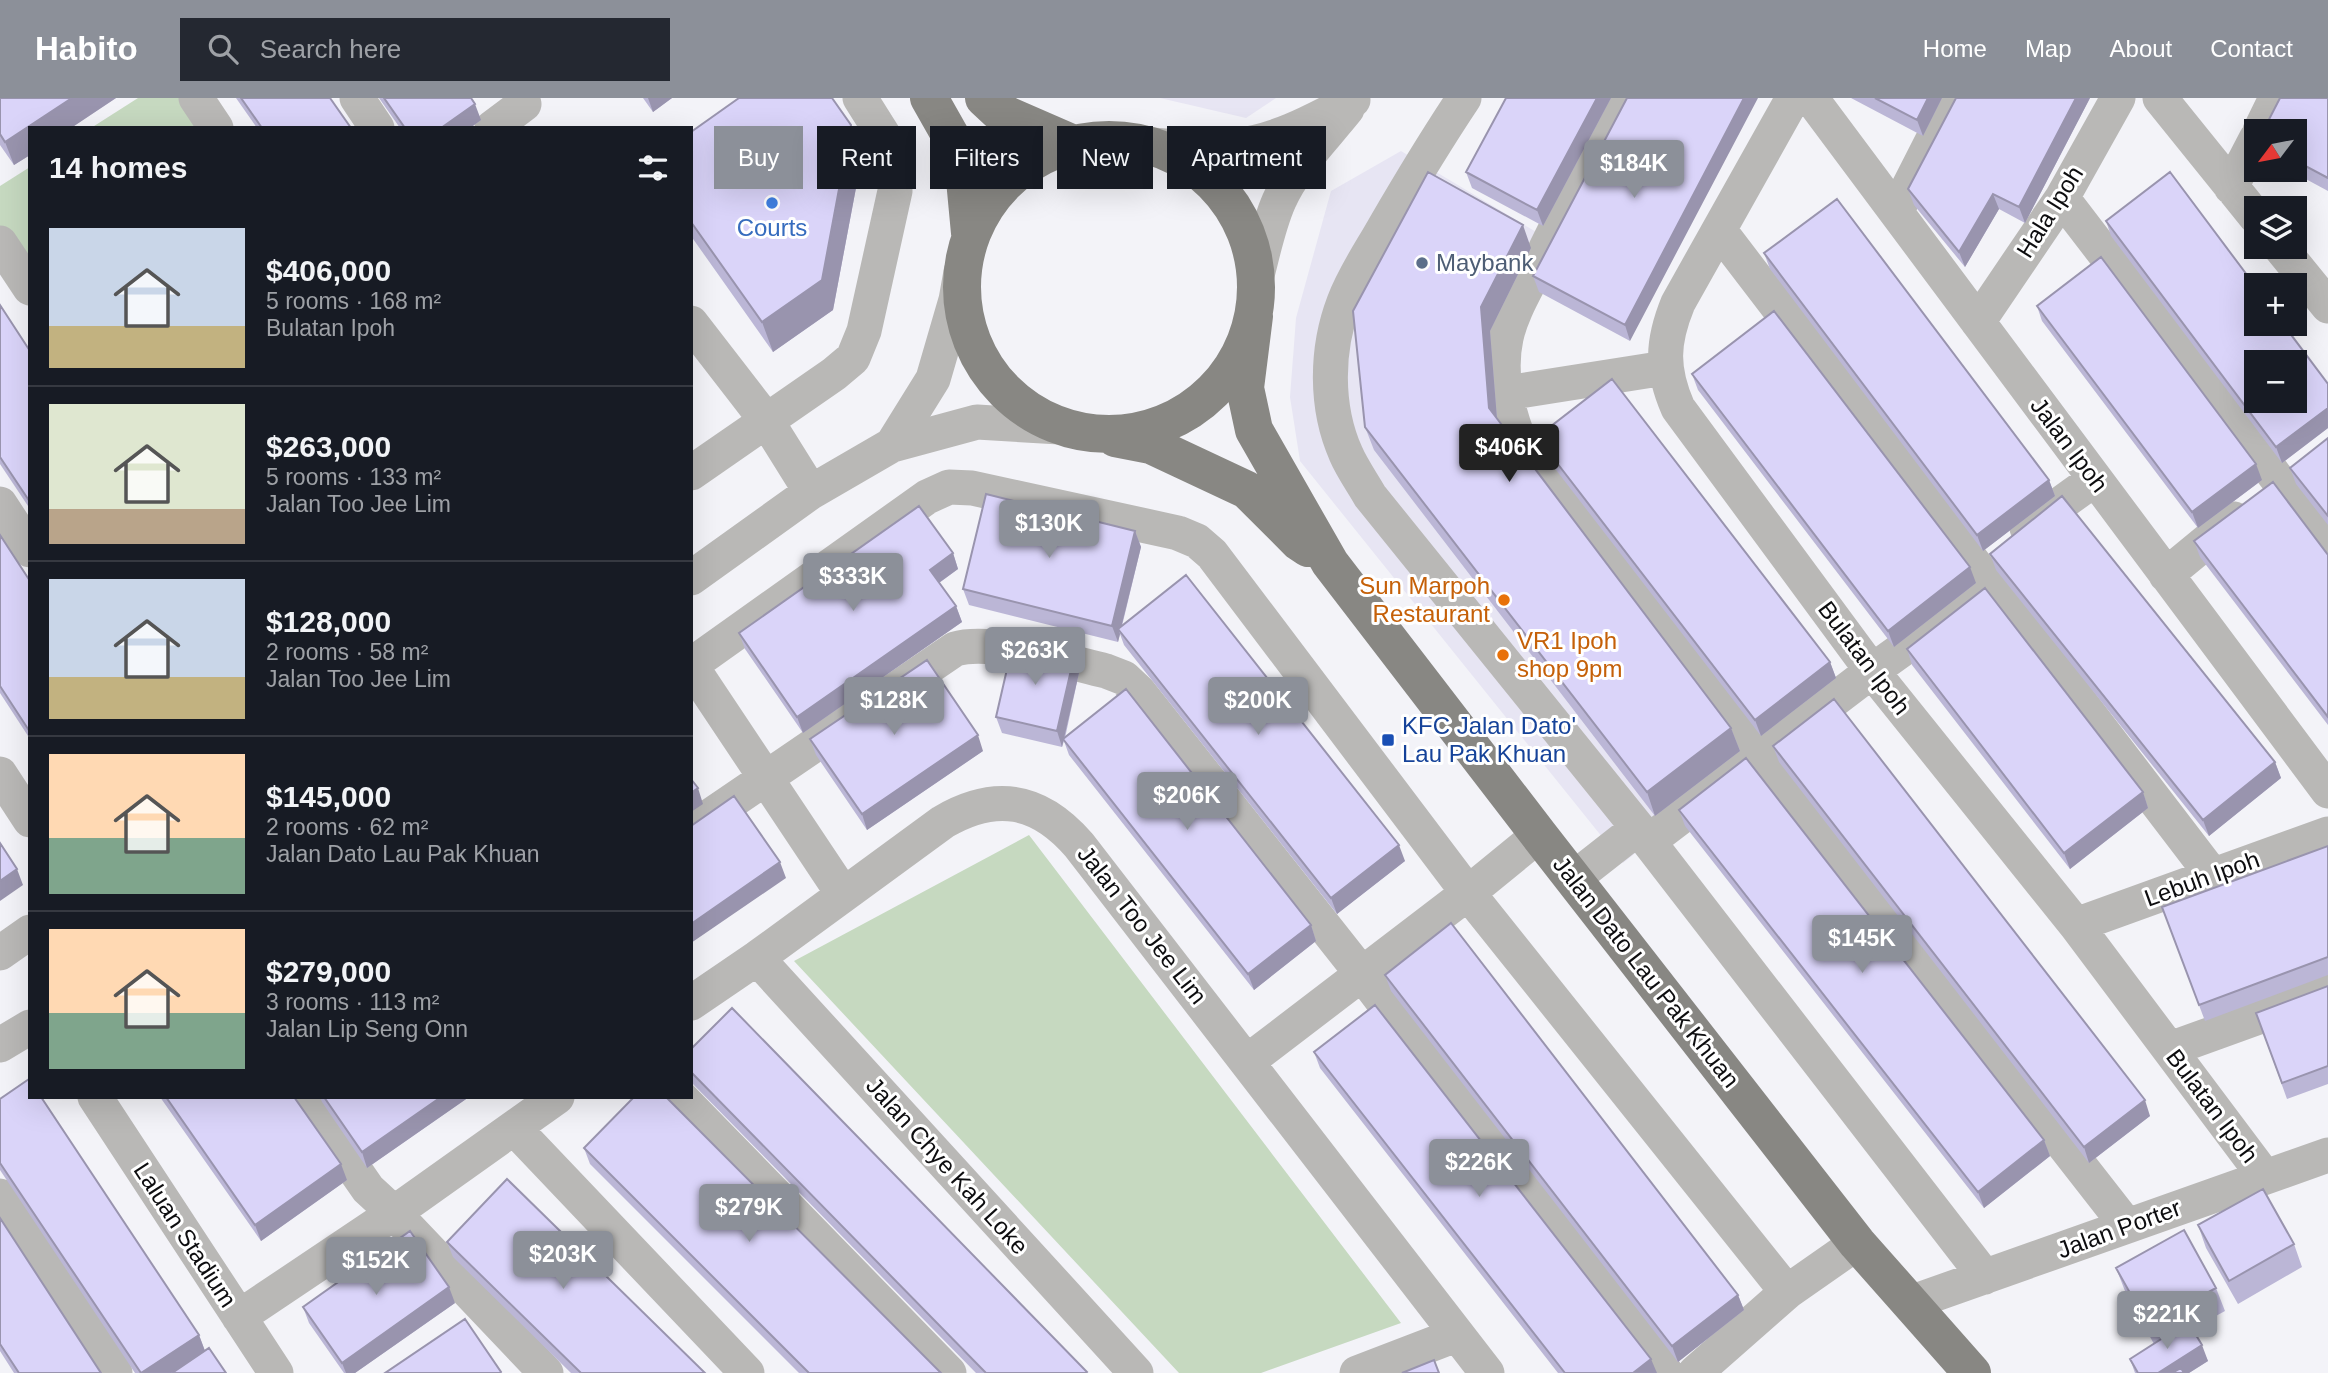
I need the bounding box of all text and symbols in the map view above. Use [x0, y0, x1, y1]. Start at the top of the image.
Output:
search box [180, 18, 670, 81]
text: Habito [35, 30, 138, 67]
icon: search [204, 30, 242, 68]
text: Search here [260, 34, 401, 64]
text: Home [1923, 35, 1987, 62]
text: Map [2025, 35, 2072, 62]
text: About [2110, 35, 2172, 62]
text: Contact [2210, 35, 2293, 62]
north arrow [2244, 119, 2306, 182]
map controls [2244, 119, 2307, 413]
chip: Buy [714, 126, 803, 189]
chip: Rent [817, 126, 916, 189]
chip: Filters [930, 126, 1043, 189]
chip: New [1057, 126, 1153, 189]
chip: Apartment [1167, 126, 1326, 189]
pin: $184K [1585, 140, 1683, 200]
icon: filters [634, 149, 672, 187]
text: $184K [1600, 150, 1668, 176]
text: 14 homes [49, 151, 187, 184]
street label: Hala Ipoh [2011, 161, 2088, 262]
marker: Courts [764, 195, 780, 211]
button: layers [2244, 196, 2307, 259]
place label: Courts [737, 214, 807, 241]
place label: Maybank [1436, 249, 1534, 276]
text: $406,000 [266, 254, 391, 287]
marker: Maybank [1414, 255, 1430, 271]
icon: home [105, 256, 189, 340]
button: + [2244, 273, 2307, 336]
text: 5 rooms · 168 m² [266, 288, 441, 314]
text: Bulatan Ipoh [266, 315, 395, 341]
button: − [2244, 350, 2307, 413]
street label: Jalan Ipoh [2025, 392, 2114, 497]
pin: $406K [1460, 424, 1558, 484]
text: $263,000 [266, 430, 391, 463]
icon: home [105, 432, 189, 516]
text: $406K [1475, 434, 1543, 460]
text: 5 rooms · 133 m² [266, 464, 441, 490]
text: Jalan Too Jee Lim [266, 491, 451, 517]
pin: $130K [1000, 500, 1098, 560]
text: $130K [1015, 510, 1083, 536]
pin: $333K [804, 554, 902, 613]
text: $333K [819, 563, 887, 589]
place label: Sun Marpoh Restaurant [1359, 572, 1490, 627]
marker: Sun Marpoh Restaurant [1496, 592, 1512, 608]
street label: Bulatan Ipoh [1813, 596, 1916, 720]
text: $128,000 [266, 605, 391, 638]
icon: home [105, 607, 189, 691]
place label: VR1 Ipoh shop 9pm [1517, 627, 1622, 682]
pin: $263K [986, 628, 1084, 687]
text: $263K [1001, 637, 1069, 663]
text: 2 rooms · 58 m² [266, 639, 428, 665]
marker: VR1 Ipoh shop 9pm [1495, 647, 1511, 663]
text: Jalan Too Jee Lim [266, 666, 451, 692]
pin: $128K [845, 678, 943, 737]
pin: $200K [1209, 678, 1307, 737]
text: $128K [860, 687, 928, 713]
text: $200K [1224, 687, 1292, 713]
place label: KFC Jalan Dato' Lau Pak Khuan [1402, 712, 1576, 767]
marker: KFC Jalan Dato' Lau Pak Khuan [1380, 732, 1396, 748]
pin: $206K [1138, 772, 1236, 832]
text: $145,000 [266, 780, 391, 813]
icon: home [105, 782, 189, 866]
text: $206K [1153, 782, 1221, 808]
text: 2 rooms · 62 m² [266, 814, 428, 840]
street label: Jalan Too Jee Lim [1072, 840, 1212, 1009]
text: Jalan Dato Lau Pak Khuan [266, 841, 540, 867]
street label: Lebuh Ipoh [2141, 845, 2263, 912]
street label: Jalan Dato Lau Pak Khuan [1548, 851, 1745, 1093]
pin: $145K [1813, 916, 1911, 975]
text: $145K [1828, 925, 1896, 951]
text: $279,000 [266, 955, 391, 988]
icon: home [105, 957, 189, 1041]
text: 3 rooms · 113 m² [266, 989, 439, 1015]
text: Jalan Lip Seng Onn [266, 1016, 468, 1042]
street label: Bulatan Ipoh [2161, 1044, 2264, 1168]
street label: Jalan Chye Kah Loke [861, 1072, 1034, 1259]
pin: $226K [1430, 1140, 1528, 1199]
text: $226K [1445, 1149, 1513, 1175]
street label: Laluan Stadium [129, 1157, 242, 1312]
pin: $279K [700, 1184, 798, 1244]
text: $279K [715, 1194, 783, 1220]
street label: Jalan Porter [2053, 1194, 2184, 1263]
pin: $203K [514, 1232, 612, 1291]
pin: $152K [327, 1238, 425, 1297]
text: $203K [529, 1241, 597, 1267]
text: $152K [342, 1247, 410, 1273]
pin: $221K [2118, 1292, 2216, 1351]
text: $221K [2133, 1301, 2201, 1327]

